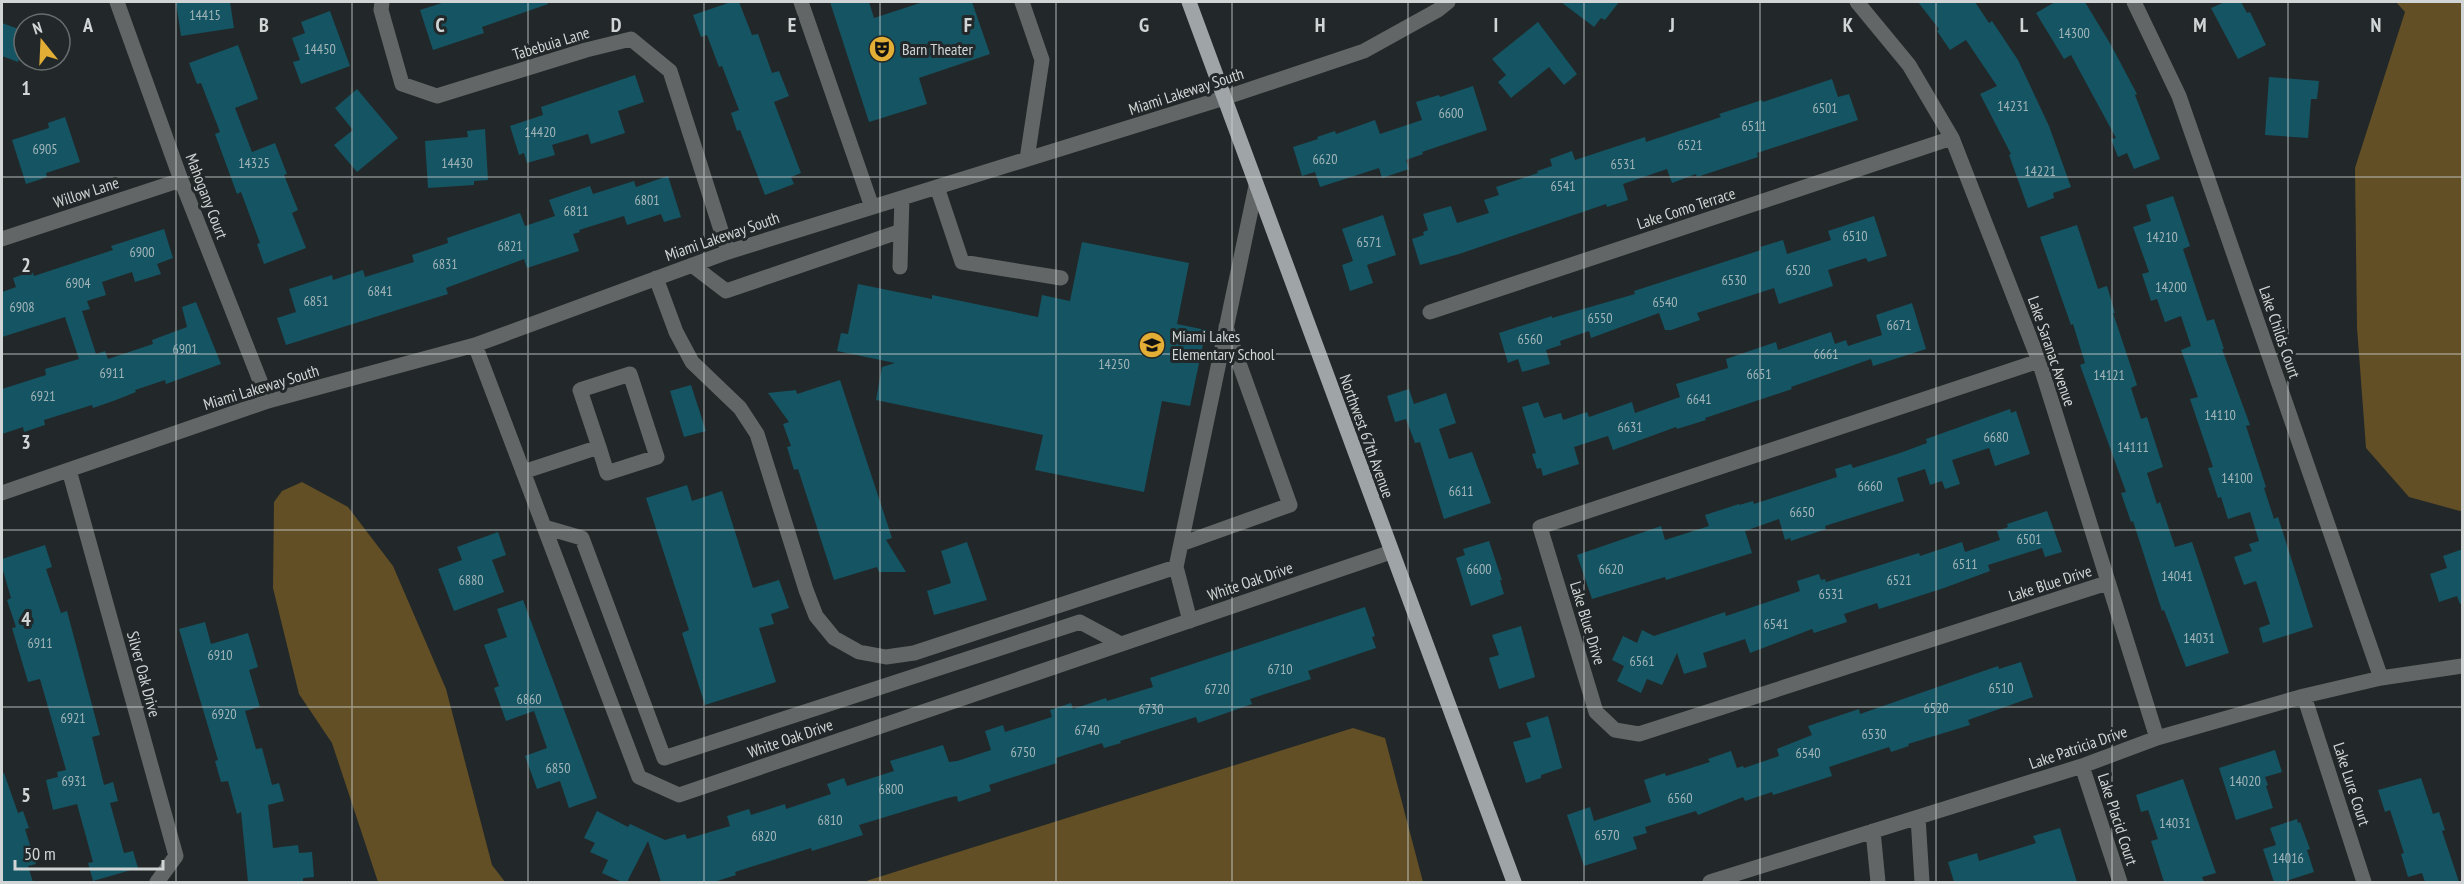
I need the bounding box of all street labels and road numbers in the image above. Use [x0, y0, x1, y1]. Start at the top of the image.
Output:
street label: Tabebuia Lane [510, 22, 592, 64]
street label: Miami Lakeway South [1126, 63, 1246, 119]
street label: Mahogany Court [182, 151, 233, 242]
street label: Willow Lane [51, 172, 121, 212]
street label: Lake Como Terrace [1634, 183, 1738, 233]
street label: Miami Lakeway South [662, 207, 782, 265]
street label: Lake Childs Court [2255, 283, 2305, 381]
street label: Lake Saranac Avenue [2024, 293, 2080, 409]
street label: Miami Lakeway South [201, 360, 321, 414]
street label: Northwest 67th Avenue [1335, 372, 1399, 500]
street label: White Oak Drive [1205, 557, 1295, 605]
street label: Lake Blue Drive [2006, 560, 2094, 606]
street label: Lake Blue Drive [1566, 579, 1610, 667]
street label: Silver Oak Drive [123, 629, 165, 719]
street label: White Oak Drive [745, 714, 835, 762]
street label: Lake Patricia Drive [2026, 721, 2130, 773]
street label: Lake Lure Court [2329, 740, 2375, 829]
street label: Lake Placid Court [2094, 770, 2142, 868]

